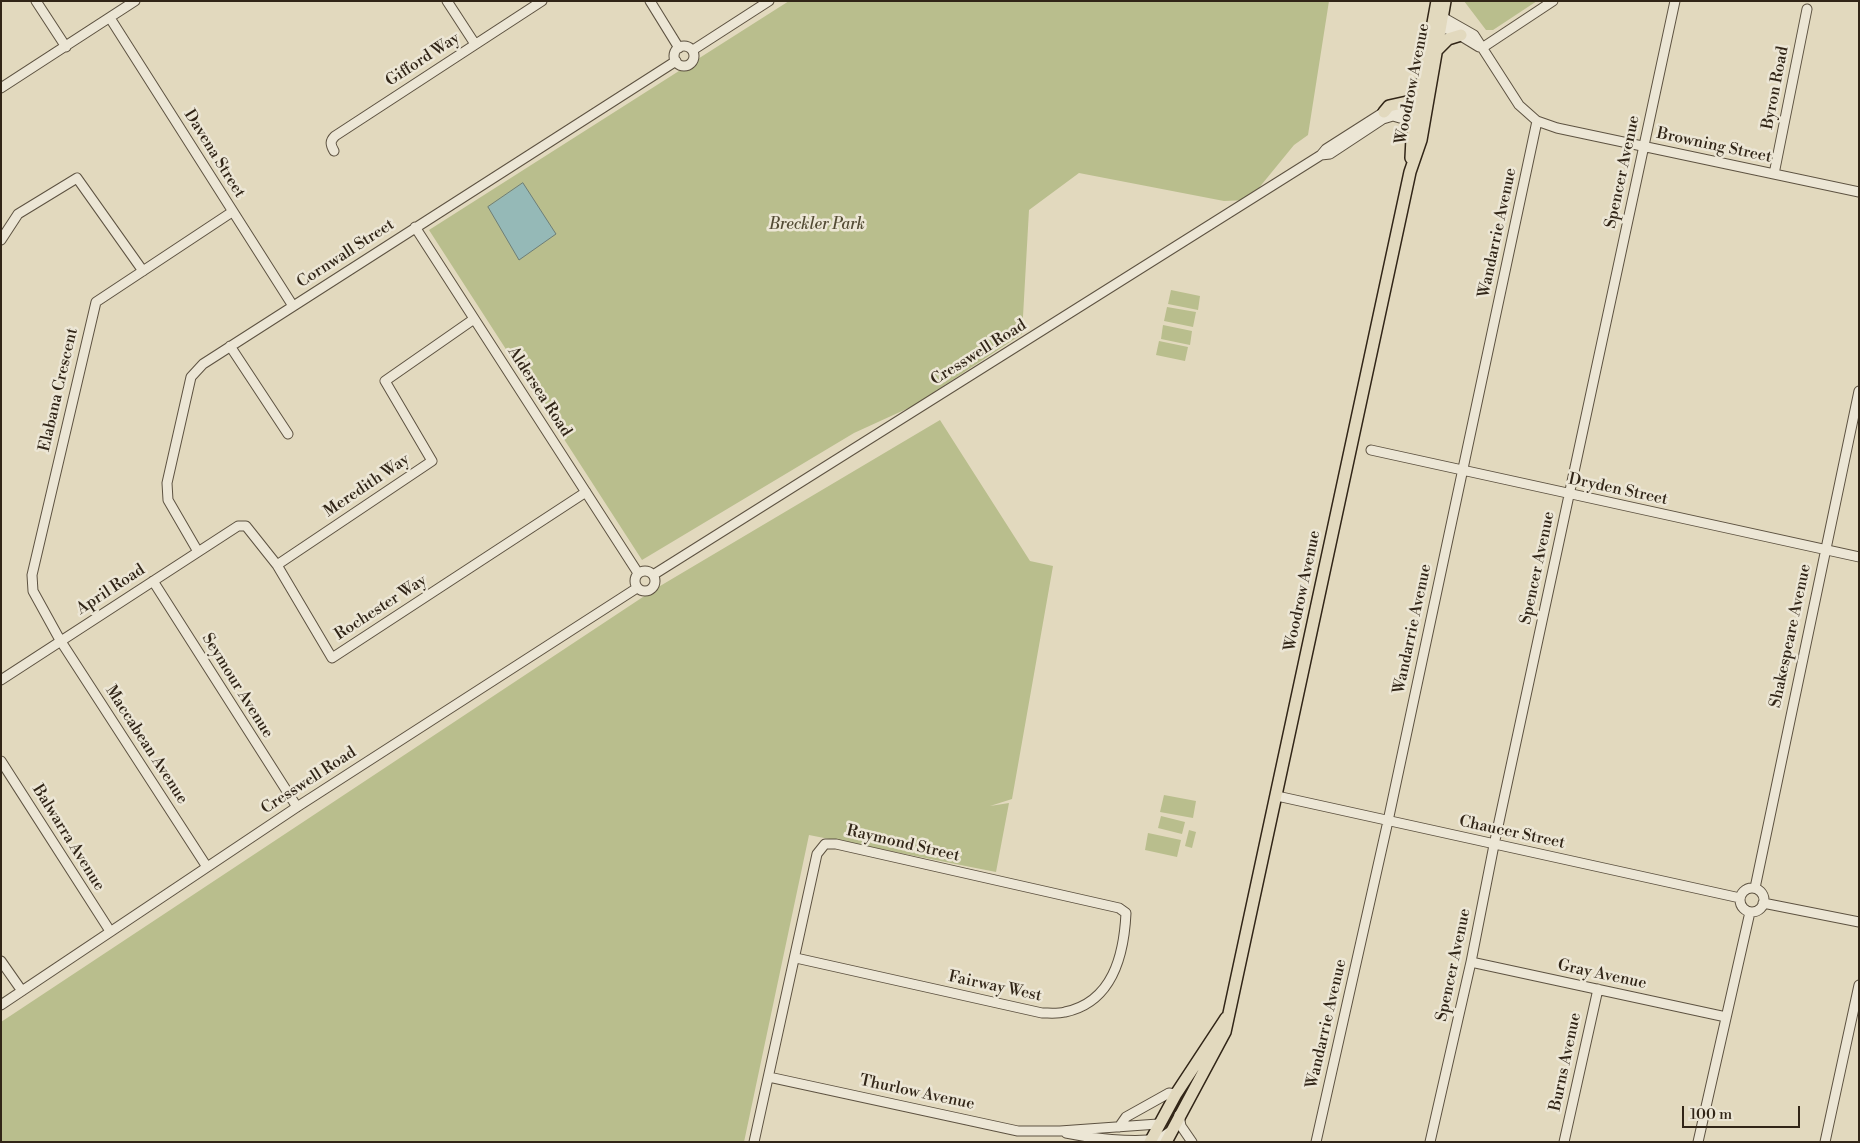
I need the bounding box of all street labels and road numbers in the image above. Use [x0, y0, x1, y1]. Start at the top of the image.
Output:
street label: Woodrow Avenue [1392, 22, 1434, 146]
street label: Gifford Way [382, 29, 464, 91]
street label: Byron Road [1759, 45, 1793, 131]
street label: Davena Street [179, 106, 249, 202]
street label: Spencer Avenue [1602, 114, 1644, 230]
street label: Browning Street [1655, 124, 1773, 168]
street label: Wandarrie Avenue [1475, 166, 1521, 300]
street label: Cornwall Street [294, 215, 398, 293]
street label: Cresswell Road [928, 316, 1030, 390]
street label: Elabana Crescent [35, 326, 83, 454]
street label: Aldersea Road [503, 343, 575, 441]
street label: Meredith Way [321, 450, 413, 522]
street label: Dryden Street [1567, 470, 1669, 510]
street label: Spencer Avenue [1517, 510, 1559, 626]
street label: Woodrow Avenue [1281, 529, 1325, 653]
street label: April Road [73, 561, 149, 619]
street label: Wandarrie Avenue [1390, 562, 1436, 696]
street label: Shakespeare Avenue [1766, 562, 1816, 710]
street label: Rochester Way [331, 571, 431, 645]
street label: Seymour Avenue [197, 630, 277, 742]
street label: Maccabean Avenue [101, 682, 191, 808]
street label: Cresswell Road [258, 743, 360, 819]
street label: Balwarra Avenue [28, 781, 108, 895]
street label: Chaucer Street [1457, 812, 1567, 854]
street label: Raymond Street [845, 822, 961, 866]
street label: Spencer Avenue [1433, 907, 1475, 1023]
street label: Gray Avenue [1556, 956, 1648, 994]
street label: Wandarrie Avenue [1303, 957, 1351, 1091]
street label: Fairway West [947, 968, 1043, 1006]
street label: Burns Avenue [1546, 1011, 1586, 1113]
street label: Thurlow Avenue [858, 1071, 976, 1115]

